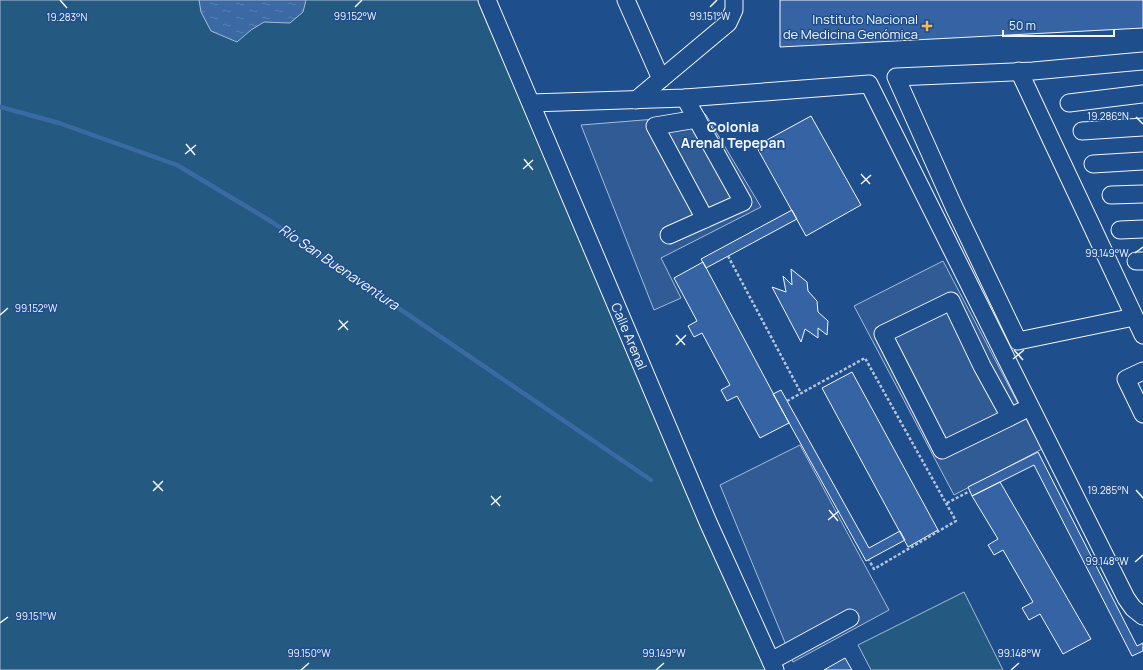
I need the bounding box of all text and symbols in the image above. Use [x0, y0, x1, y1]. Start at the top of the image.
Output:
text: 99.152°W [334, 9, 377, 23]
text: 99.151°W [690, 9, 731, 23]
text: 19.283°N [47, 10, 88, 24]
place label: Instituto Nacional de Medicina Genómica [783, 10, 918, 43]
scale bar [1003, 12, 1114, 38]
text: 50 m [1009, 17, 1036, 34]
marker: Instituto Nacional de Medicina Genómica [921, 20, 933, 32]
text: 19.286°N [1087, 109, 1129, 123]
district label: Colonia Arenal Tepepan [681, 117, 785, 152]
water label: Río San Buenaventura [276, 219, 404, 315]
text: 99.149°W [1085, 246, 1129, 260]
street label: Calle Arenal [607, 300, 651, 372]
text: 99.152°W [15, 301, 58, 315]
text: 19.285°N [1087, 483, 1129, 497]
text: 99.148°W [1085, 554, 1129, 568]
text: 99.151°W [16, 609, 57, 623]
text: 99.150°W [287, 646, 331, 660]
text: 99.149°W [642, 646, 686, 660]
text: 99.148°W [997, 646, 1041, 660]

